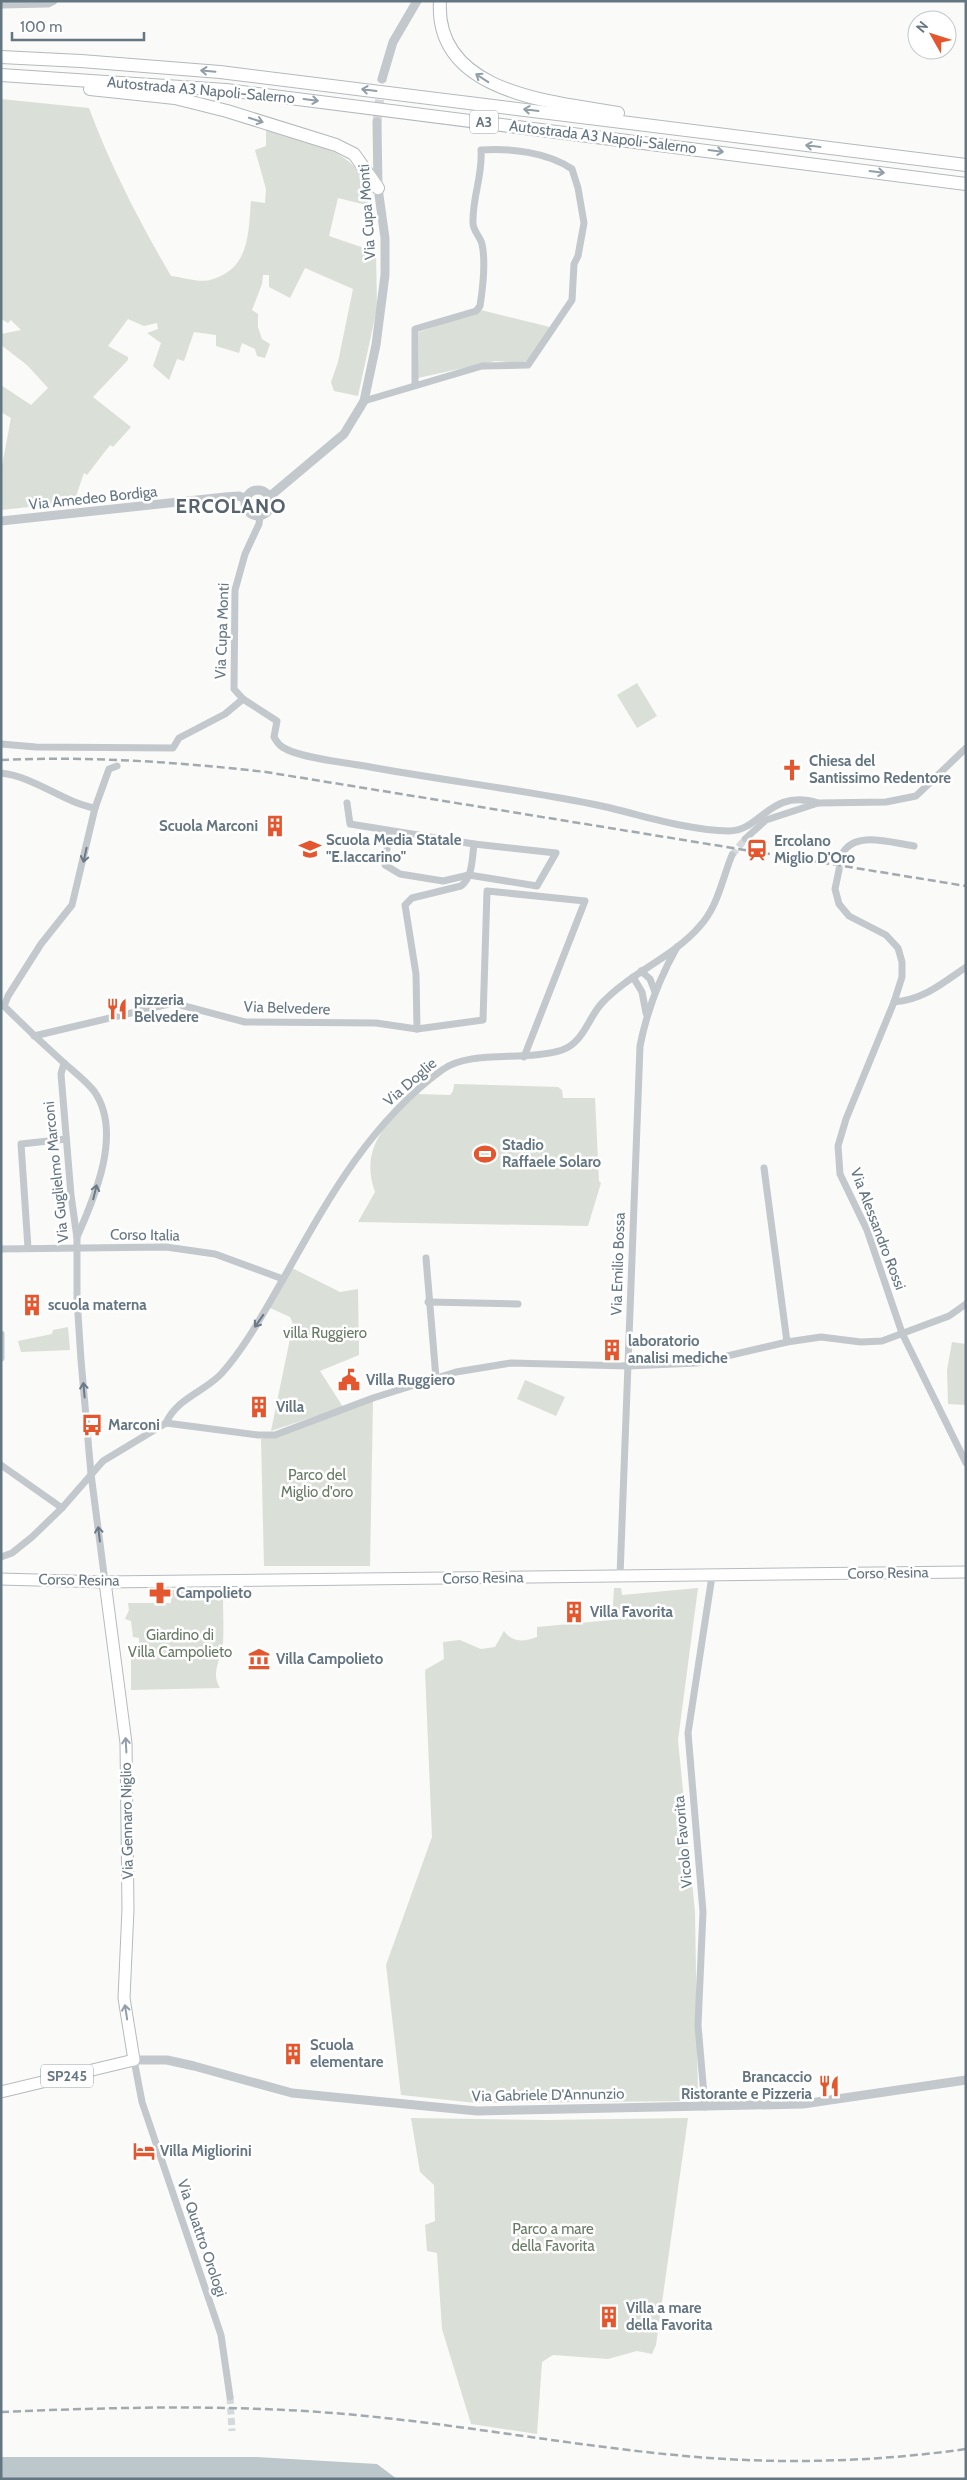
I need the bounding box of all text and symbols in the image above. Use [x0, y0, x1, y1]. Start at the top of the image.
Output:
scale bar [12, 10, 145, 42]
north arrow [907, 10, 957, 60]
text: N [912, 17, 932, 36]
text: 100 m [20, 18, 62, 36]
one-way arrow [200, 66, 216, 75]
street label: Autostrada A3 Napoli-Salerno [106, 73, 296, 107]
one-way arrow [475, 73, 489, 84]
one-way arrow [362, 85, 378, 95]
one-way arrow [303, 96, 319, 106]
one-way arrow [523, 105, 539, 115]
road number: A3 [470, 110, 498, 134]
one-way arrow [247, 115, 263, 125]
street label: Autostrada A3 Napoli-Salerno [508, 117, 698, 157]
one-way arrow [806, 141, 822, 151]
one-way arrow [707, 146, 723, 156]
street label: Via Cupa Monti [355, 163, 379, 261]
one-way arrow [868, 167, 884, 177]
street label: Via Amedeo Bordiga [28, 482, 159, 514]
district label: ERCOLANO [176, 494, 286, 518]
street label: Via Cupa Monti [211, 583, 233, 679]
place label: Chiesa del Santissimo Redentore [809, 752, 951, 787]
church icon: Chiesa del Santissimo Redentore [779, 757, 805, 783]
building icon: Scuola Marconi [262, 813, 288, 839]
place label: Scuola Marconi [159, 817, 258, 835]
place label: Scuola Media Statale "E.Iaccarino" [326, 831, 462, 866]
place label: Ercolano Miglio D'Oro [774, 832, 856, 867]
school or university icon: Scuola Media Statale "E.Iaccarino" [297, 836, 323, 862]
station icon: Ercolano Miglio D'Oro [744, 837, 770, 863]
one-way arrow [79, 847, 89, 863]
place label: pizzeria Belvedere [134, 991, 199, 1026]
restaurant icon: pizzeria Belvedere [104, 996, 130, 1022]
street label: Via Belvedere [243, 997, 331, 1019]
street label: Via Doglie [380, 1054, 440, 1110]
street label: Via Guglielmo Marconi [40, 1100, 72, 1244]
place label: Stadio Raffaele Solaro [502, 1136, 601, 1171]
sports icon: Stadio Raffaele Solaro [472, 1141, 498, 1167]
street label: Via Alessandro Rossi [846, 1166, 910, 1292]
one-way arrow [91, 1185, 100, 1201]
street label: Via Emilio Bossa [607, 1211, 629, 1316]
street label: Corso Italia [110, 1225, 181, 1245]
building icon: scuola materna [19, 1292, 45, 1318]
place label: scuola materna [48, 1296, 147, 1314]
one-way arrow [254, 1314, 264, 1328]
park label: villa Ruggiero [283, 1324, 367, 1342]
place label: laboratorio analisi mediche [628, 1332, 728, 1367]
building icon: laboratorio analisi mediche [599, 1337, 625, 1363]
public building icon: Villa Ruggiero [336, 1367, 362, 1393]
place label: Villa Ruggiero [366, 1371, 456, 1389]
one-way arrow [79, 1383, 88, 1399]
building icon: Villa [246, 1394, 272, 1420]
place label: Villa [276, 1398, 305, 1416]
bus stop icon: Marconi [79, 1412, 105, 1438]
place label: Marconi [108, 1416, 160, 1434]
park label: Parco del Miglio d'oro [281, 1466, 353, 1501]
one-way arrow [94, 1526, 104, 1542]
street label: Corso Resina [847, 1563, 930, 1583]
street label: Corso Resina [442, 1568, 525, 1588]
street label: Corso Resina [38, 1570, 121, 1590]
pharmacy icon: Campolieto [147, 1580, 173, 1606]
place label: Campolieto [176, 1584, 252, 1602]
building icon: Villa Favorita [561, 1599, 587, 1625]
place label: Villa Favorita [590, 1603, 674, 1621]
park label: Giardino di Villa Campolieto [128, 1626, 232, 1661]
museum icon: Villa Campolieto [246, 1646, 272, 1672]
place label: Villa Campolieto [276, 1650, 384, 1668]
one-way arrow [121, 1737, 131, 1754]
street label: Via Gennaro Niglio [117, 1762, 137, 1880]
street label: Vicolo Favorita [670, 1794, 696, 1889]
one-way arrow [121, 2004, 131, 2020]
place label: Scuola elementare [310, 2036, 384, 2071]
building icon: Scuola elementare [280, 2041, 306, 2067]
road number: SP245 [41, 2064, 93, 2088]
place label: Brancaccio Ristorante e Pizzeria [681, 2068, 813, 2103]
restaurant icon: Brancaccio Ristorante e Pizzeria [816, 2073, 842, 2099]
street label: Via Gabriele D'Annunzio [471, 2085, 625, 2105]
hotel icon: Villa Migliorini [131, 2138, 157, 2164]
place label: Villa Migliorini [160, 2142, 252, 2160]
street label: Via Quattro Orologi [173, 2177, 231, 2299]
park label: Parco a mare della Favorita [511, 2220, 595, 2255]
place label: Villa a mare della Favorita [626, 2299, 713, 2334]
building icon: Villa a mare della Favorita [596, 2304, 622, 2330]

